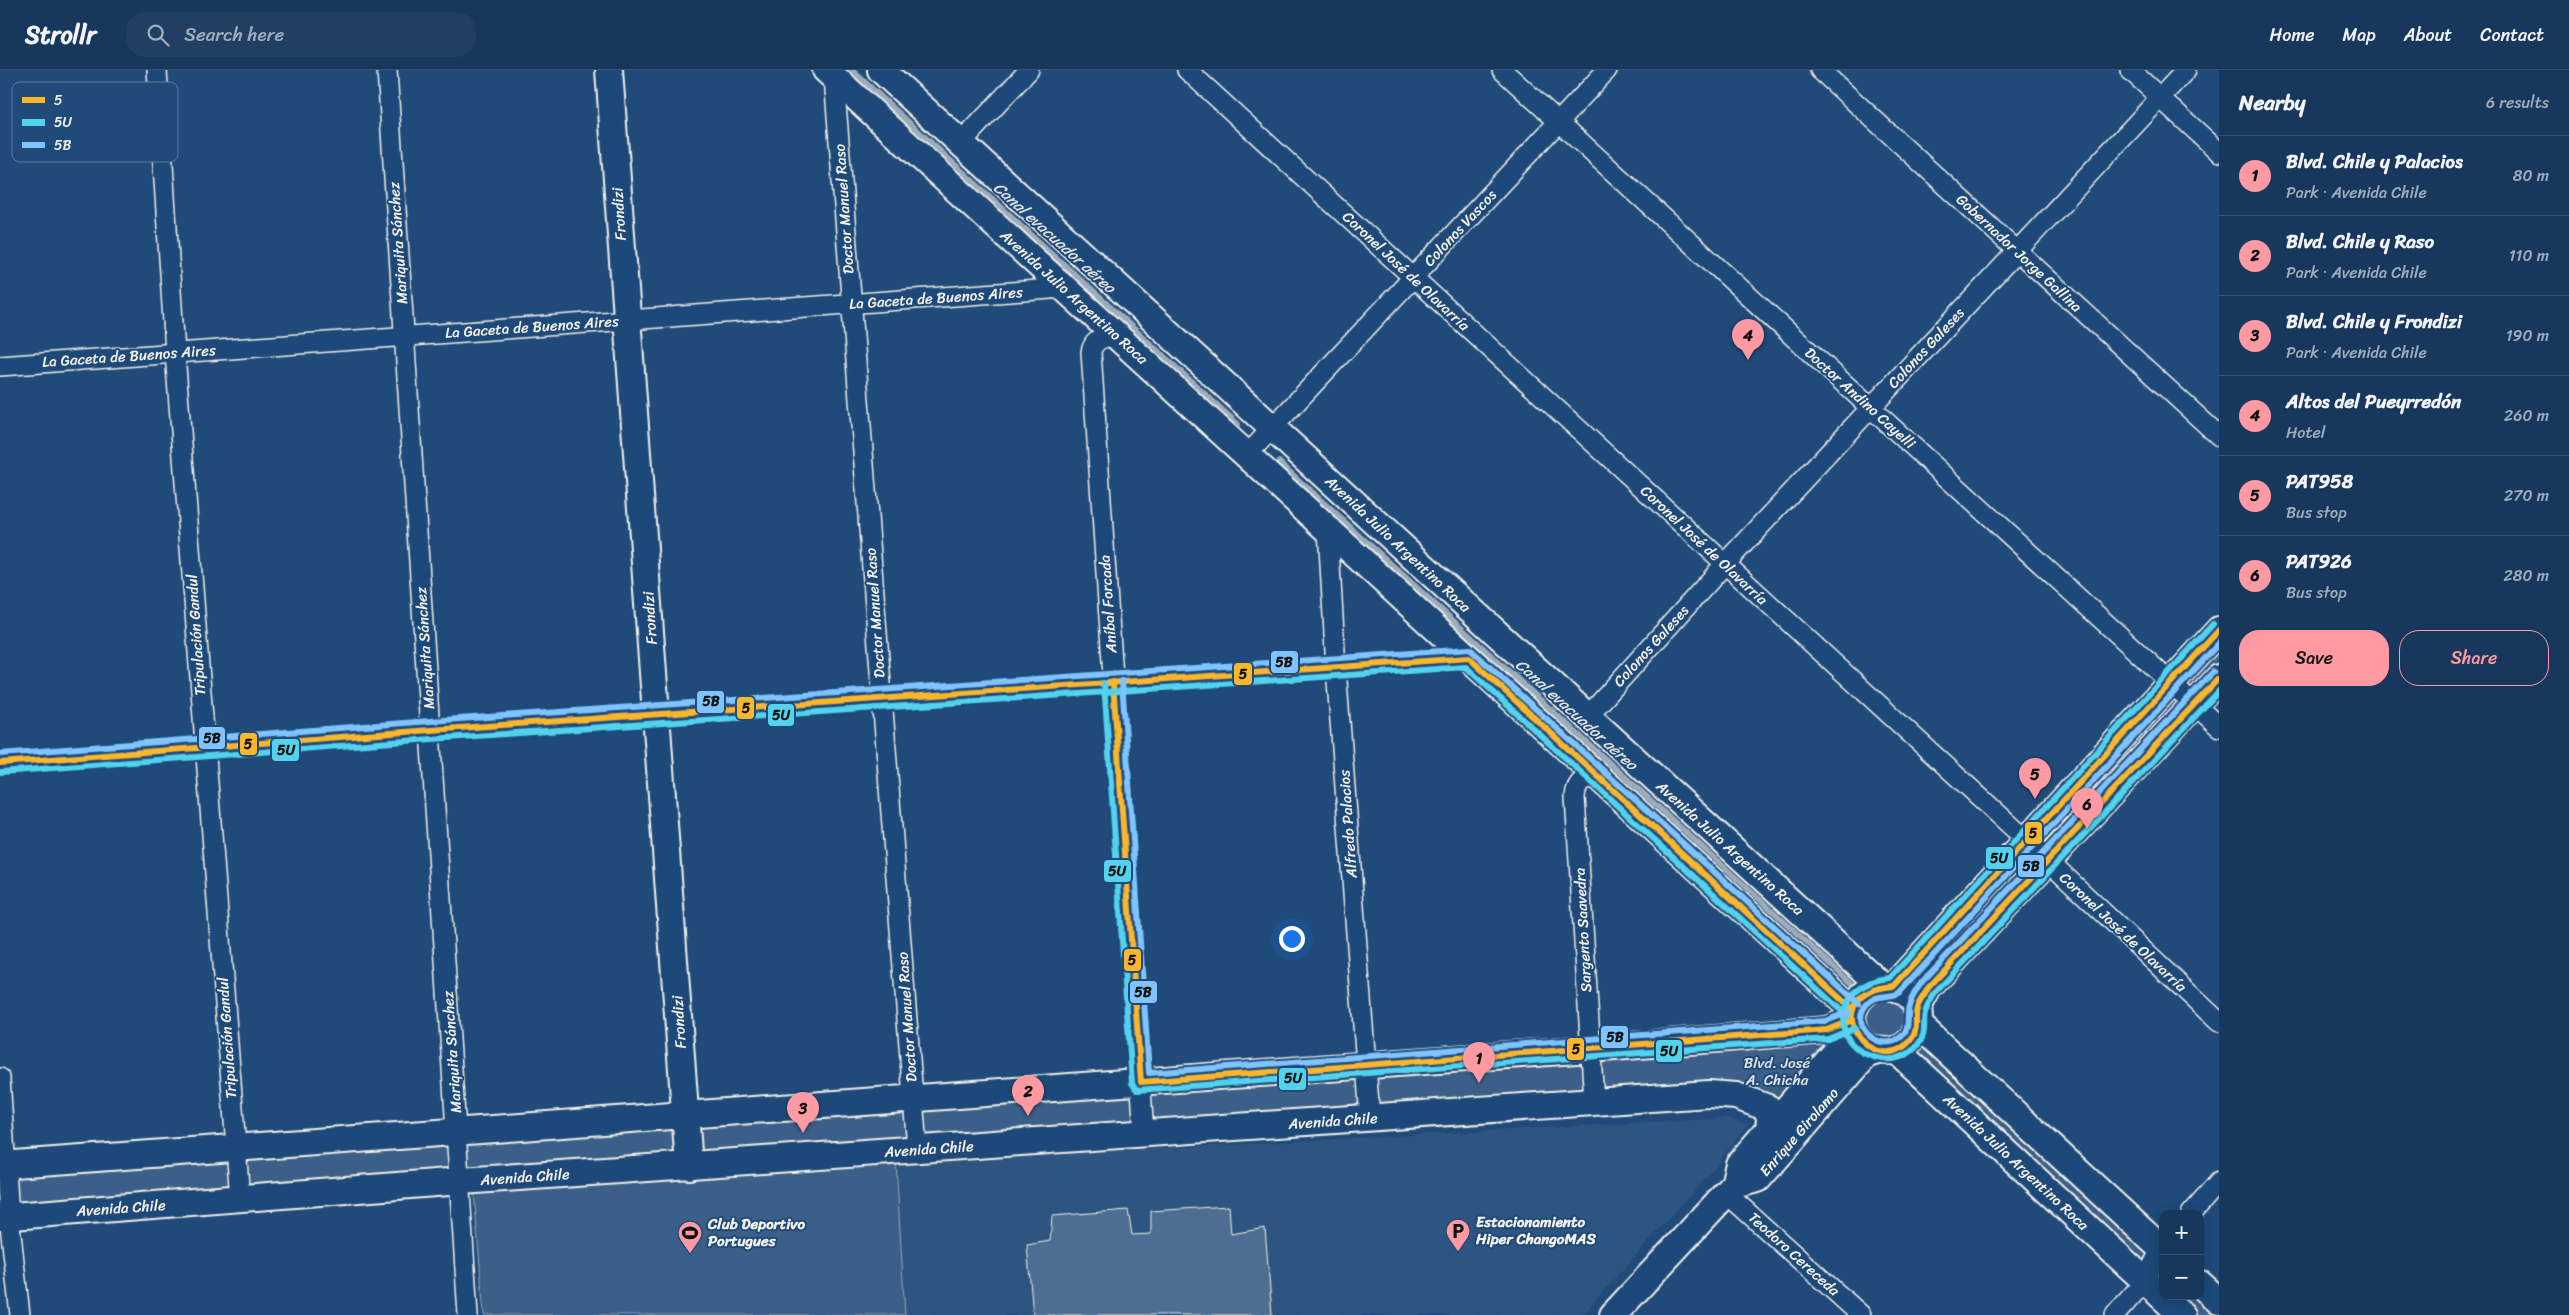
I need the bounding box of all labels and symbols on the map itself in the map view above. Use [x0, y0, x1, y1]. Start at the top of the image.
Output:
legend [12, 82, 178, 162]
text: 5 [54, 88, 63, 113]
text: 5U [54, 110, 73, 135]
text: 5B [54, 133, 72, 158]
street label: Doctor Manuel Raso [826, 143, 862, 275]
water label: Canal evacuador aéreo [987, 174, 1124, 302]
street label: Mariquita Sánchez [381, 180, 415, 305]
street label: Colonos Vascos [1417, 183, 1503, 273]
street label: Frondizi [604, 186, 634, 242]
street label: Gobernador Jorge Gallina [1950, 187, 2089, 319]
street label: Coronel José de Olavarría [1336, 205, 1476, 338]
street label: Avenida Julio Argentino Roca [993, 222, 1154, 371]
street label: La Gaceta de Buenos Aires [848, 279, 1024, 317]
street label: Colonos Galeses [1881, 301, 1971, 395]
street label: La Gaceta de Buenos Aires [444, 308, 620, 346]
pin: 4 [1732, 319, 1764, 360]
street label: La Gaceta de Buenos Aires [41, 337, 217, 375]
street label: Doctor Andino Cayelli [1798, 341, 1922, 456]
street label: Avenida Julio Argentino Roca [1318, 468, 1477, 619]
street label: Coronel José de Olavarría [1634, 479, 1774, 612]
street label: Doctor Manuel Raso [857, 547, 893, 679]
street label: Aníbal Forcada [1092, 554, 1124, 655]
street label: Tripulación Gandul [179, 573, 213, 697]
street label: Mariquita Sánchez [408, 585, 442, 710]
street label: Frondizi [635, 590, 665, 646]
street label: Colonos Galeses [1607, 598, 1696, 693]
line badge: 5B [1270, 650, 1299, 674]
text: 5B [1275, 650, 1293, 675]
water label: Canal evacuador aéreo [1509, 651, 1646, 779]
line badge: 5 [1233, 662, 1253, 686]
text: 5 [1239, 662, 1248, 687]
text: 5B [702, 689, 720, 714]
line badge: 5B [696, 690, 725, 714]
line badge: 5 [736, 696, 755, 720]
text: 5 [742, 696, 751, 721]
line badge: 5U [767, 703, 795, 727]
text: 5U [772, 703, 791, 728]
line badge: 5B [198, 726, 226, 750]
text: 5B [203, 726, 221, 751]
line badge: 5 [239, 732, 258, 756]
text: 5 [244, 732, 253, 757]
line badge: 5U [271, 738, 300, 762]
text: 5U [277, 738, 296, 763]
pin: 5 [2019, 758, 2051, 799]
street label: Alfredo Palacios [1331, 769, 1365, 880]
street label: Avenida Julio Argentino Roca [1649, 773, 1810, 922]
pin: 6 [2071, 788, 2103, 829]
line badge: 5 [2024, 821, 2043, 845]
text: 5 [2029, 821, 2038, 846]
line badge: 5U [1985, 846, 2014, 870]
text: 5U [1990, 846, 2009, 871]
line badge: 5B [2017, 854, 2045, 878]
text: 5B [2022, 854, 2040, 879]
line badge: 5U [1103, 859, 1132, 883]
text: 5U [1108, 859, 1127, 884]
street label: Coronel José de Olavarría [2053, 866, 2193, 999]
street label: Sargento Saavedra [1567, 867, 1599, 993]
your location [1279, 926, 1305, 952]
line badge: 5 [1123, 948, 1142, 972]
text: 5 [1128, 948, 1137, 973]
street label: Doctor Manuel Raso [889, 951, 925, 1083]
street label: Tripulación Gandul [210, 976, 244, 1100]
line badge: 5B [1129, 980, 1158, 1004]
text: 5B [1134, 980, 1152, 1005]
street label: Mariquita Sánchez [435, 989, 469, 1114]
street label: Frondizi [664, 994, 694, 1050]
line badge: 5B [1600, 1025, 1629, 1049]
text: 5B [1606, 1025, 1624, 1050]
line badge: 5 [1566, 1037, 1585, 1061]
text: 5 [1572, 1037, 1581, 1062]
line badge: 5U [1655, 1039, 1683, 1063]
text: 5U [1660, 1039, 1679, 1064]
pin: 1 [1463, 1042, 1495, 1083]
park label: Blvd. José A. Chicha [1744, 1050, 1810, 1093]
text: 5U [1284, 1066, 1303, 1091]
line badge: 5U [1278, 1067, 1307, 1091]
pin: 2 [1012, 1075, 1044, 1116]
street label: Enrique Girolamo [1753, 1081, 1846, 1183]
street label: Avenida Julio Argentino Roca [1936, 1086, 2095, 1237]
pin: 3 [787, 1092, 819, 1133]
street label: Avenida Chile [1286, 1105, 1379, 1137]
street label: Avenida Chile [882, 1133, 975, 1165]
street label: Avenida Chile [478, 1161, 571, 1193]
street label: Avenida Chile [74, 1192, 167, 1224]
street label: Teodoro Cereceda [1742, 1205, 1846, 1303]
place label: Estacionamiento Hiper ChangoMAS [1475, 1209, 1596, 1252]
place label: Club Deportivo Portugues [707, 1211, 805, 1254]
parking icon: Estacionamiento Hiper ChangoMAS [1445, 1218, 1471, 1252]
sports icon: Club Deportivo Portugues [677, 1220, 703, 1254]

